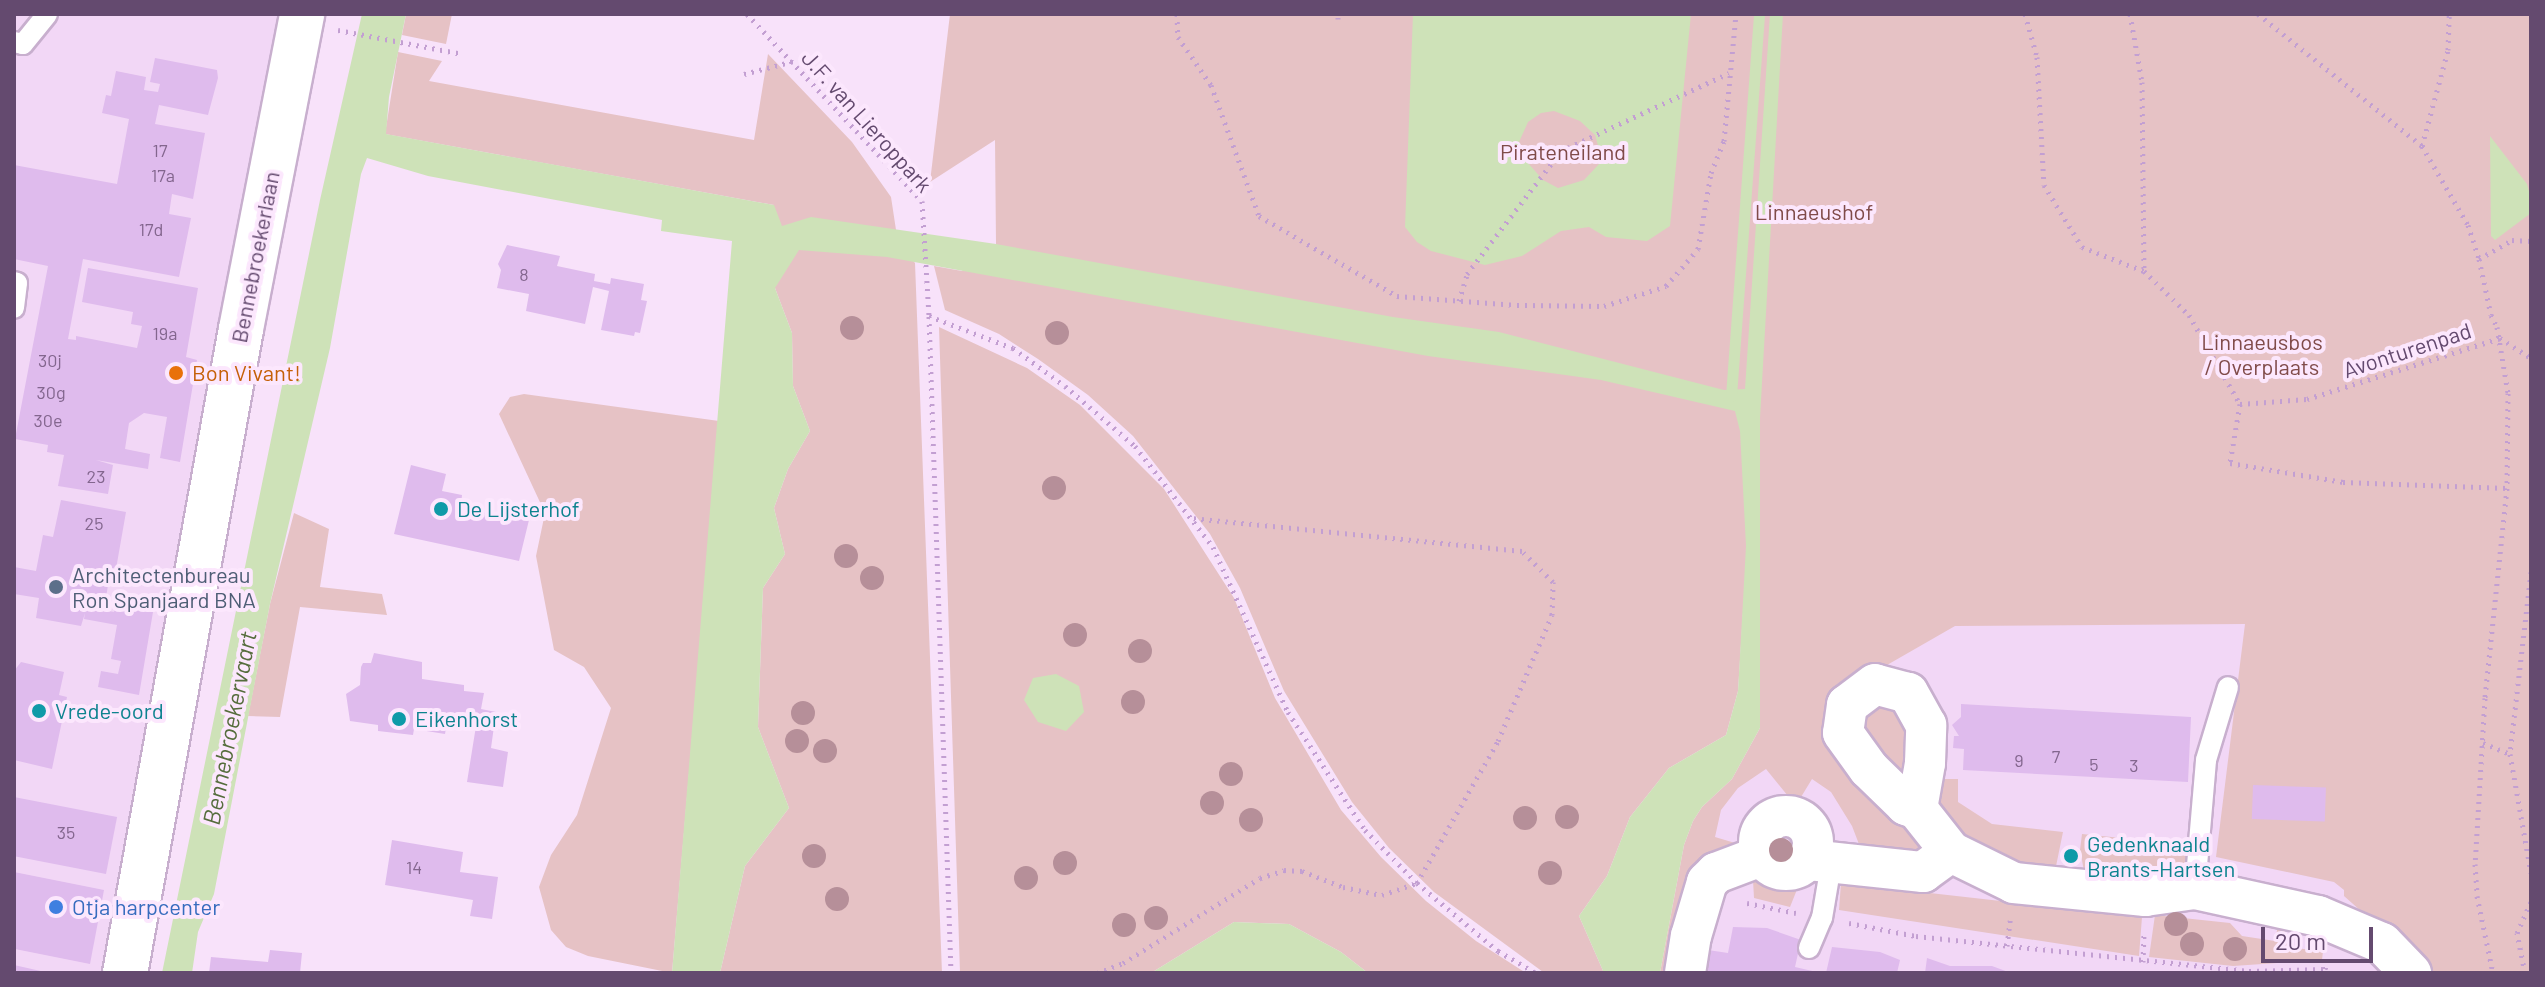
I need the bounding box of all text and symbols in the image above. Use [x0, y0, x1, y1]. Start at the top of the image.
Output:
street label: J.F. van Lieroppark [796, 45, 938, 197]
house number: 17 [153, 139, 167, 161]
park label: Pirateneiland [1500, 139, 1626, 165]
house number: 17a [151, 164, 175, 186]
street label: Bennebroekerlaan [225, 169, 285, 345]
park label: Linnaeushof [1755, 199, 1873, 225]
house number: 17d [139, 218, 163, 240]
house number: 8 [519, 263, 529, 285]
street label: Avonturenpad [2340, 317, 2474, 383]
house number: 19a [153, 322, 177, 344]
park label: Linnaeusbos / Overplaats [2201, 328, 2323, 380]
house number: 30j [38, 349, 62, 371]
place label: Bon Vivant! [192, 360, 301, 386]
marker: Bon Vivant! [167, 364, 185, 382]
house number: 30g [36, 381, 66, 403]
house number: 30e [33, 409, 63, 431]
house number: 23 [87, 465, 105, 487]
place label: De Lijsterhof [457, 496, 580, 522]
marker: De Lijsterhof [432, 500, 450, 518]
house number: 25 [85, 512, 103, 534]
place label: Architectenbureau Ron Spanjaard BNA [72, 561, 256, 612]
marker: Architectenbureau Ron Spanjaard BNA [47, 578, 65, 596]
water label: Bennebroekervaart [196, 629, 262, 827]
place label: Vrede-oord [55, 698, 164, 724]
marker: Vrede-oord [30, 702, 48, 720]
place label: Eikenhorst [415, 706, 518, 732]
marker: Eikenhorst [390, 710, 408, 728]
house number: 7 [2052, 745, 2060, 767]
house number: 9 [2014, 749, 2024, 771]
house number: 5 [2089, 753, 2099, 775]
house number: 3 [2129, 754, 2139, 776]
house number: 35 [57, 821, 75, 843]
place label: Gedenknaald Brants-Hartsen [2087, 830, 2235, 882]
marker: Gedenknaald Brants-Hartsen [2062, 847, 2080, 865]
house number: 14 [406, 856, 422, 878]
place label: Otja harpcenter [72, 894, 220, 920]
marker: Otja harpcenter [47, 898, 65, 916]
scale bar [2265, 911, 2377, 961]
text: 20 m [2275, 926, 2326, 955]

